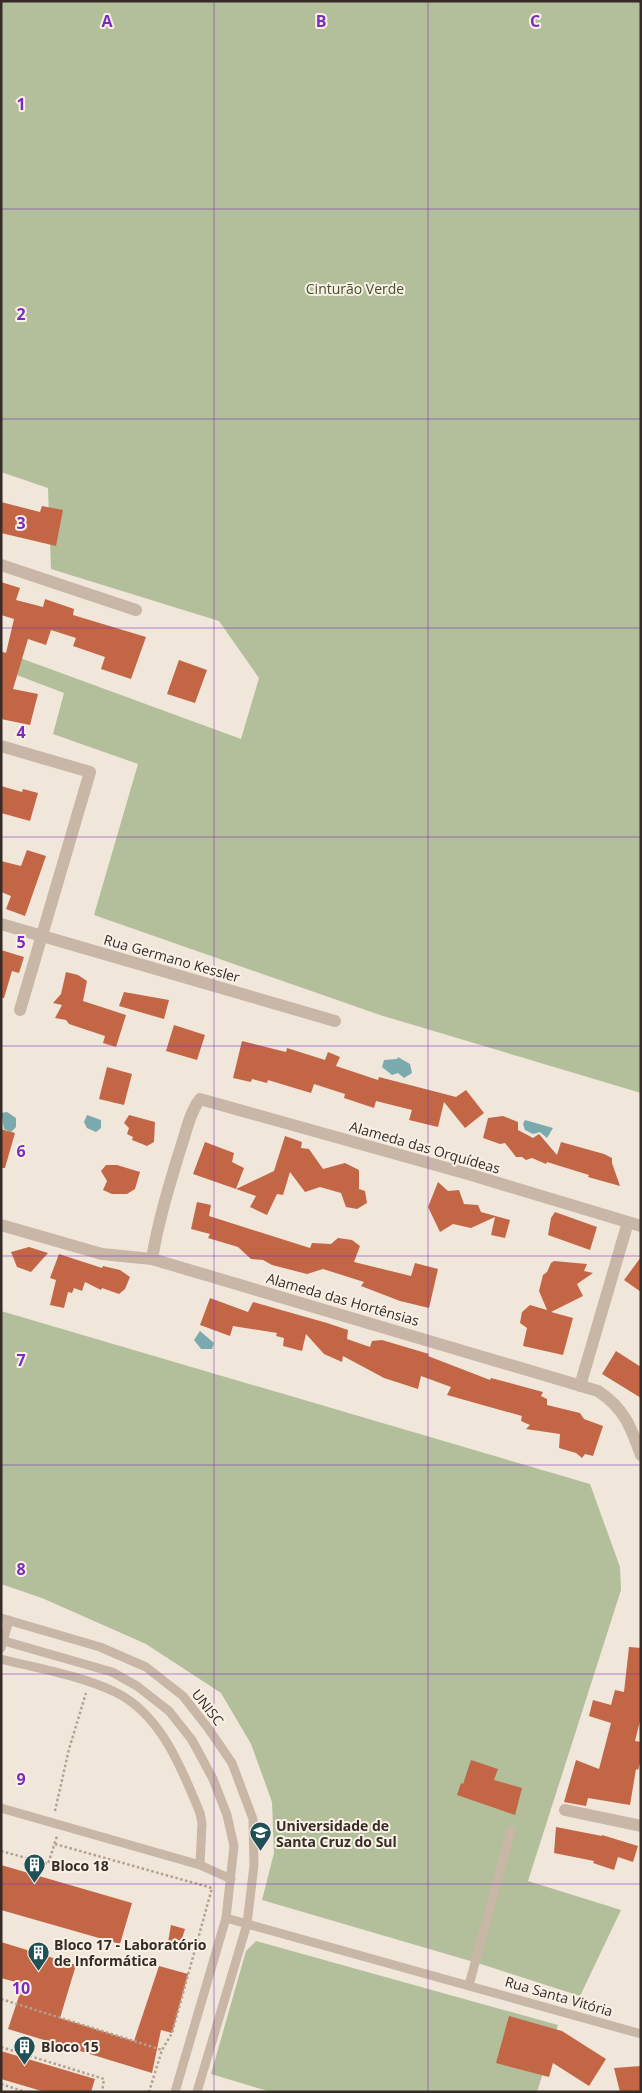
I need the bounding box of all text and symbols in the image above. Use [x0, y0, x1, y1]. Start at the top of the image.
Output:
text: A [101, 10, 113, 32]
text: B [316, 10, 326, 32]
text: C [530, 10, 540, 32]
text: 1 [16, 93, 26, 115]
park label: Cinturão Verde [306, 279, 404, 298]
text: 2 [16, 303, 26, 325]
text: 3 [16, 512, 26, 534]
text: 4 [16, 721, 26, 743]
street label: Rua Germano Kessler [102, 929, 243, 987]
text: 5 [16, 931, 26, 953]
street label: Alameda das Orquídeas [347, 1116, 503, 1178]
text: 6 [16, 1140, 26, 1162]
street label: Alameda das Hortênsias [264, 1268, 422, 1330]
text: 7 [16, 1349, 26, 1371]
text: 8 [16, 1558, 26, 1580]
street label: UNISC [188, 1685, 228, 1729]
text: 9 [16, 1768, 26, 1790]
place label: Universidade de Santa Cruz do Sul [276, 1816, 397, 1851]
school or university icon: Universidade de Santa Cruz do Sul [248, 1821, 272, 1852]
building icon: Bloco 18 [23, 1853, 47, 1884]
place label: Bloco 18 [51, 1856, 109, 1875]
place label: Bloco 17 - Laboratório de Informática [54, 1935, 207, 1970]
building icon: Bloco 17 - Laboratório de Informática [26, 1940, 50, 1971]
street label: Rua Santa Vitória [503, 1972, 615, 2020]
text: 10 [12, 1977, 30, 1999]
building icon: Bloco 15 [13, 2034, 37, 2065]
place label: Bloco 15 [41, 2037, 99, 2056]

